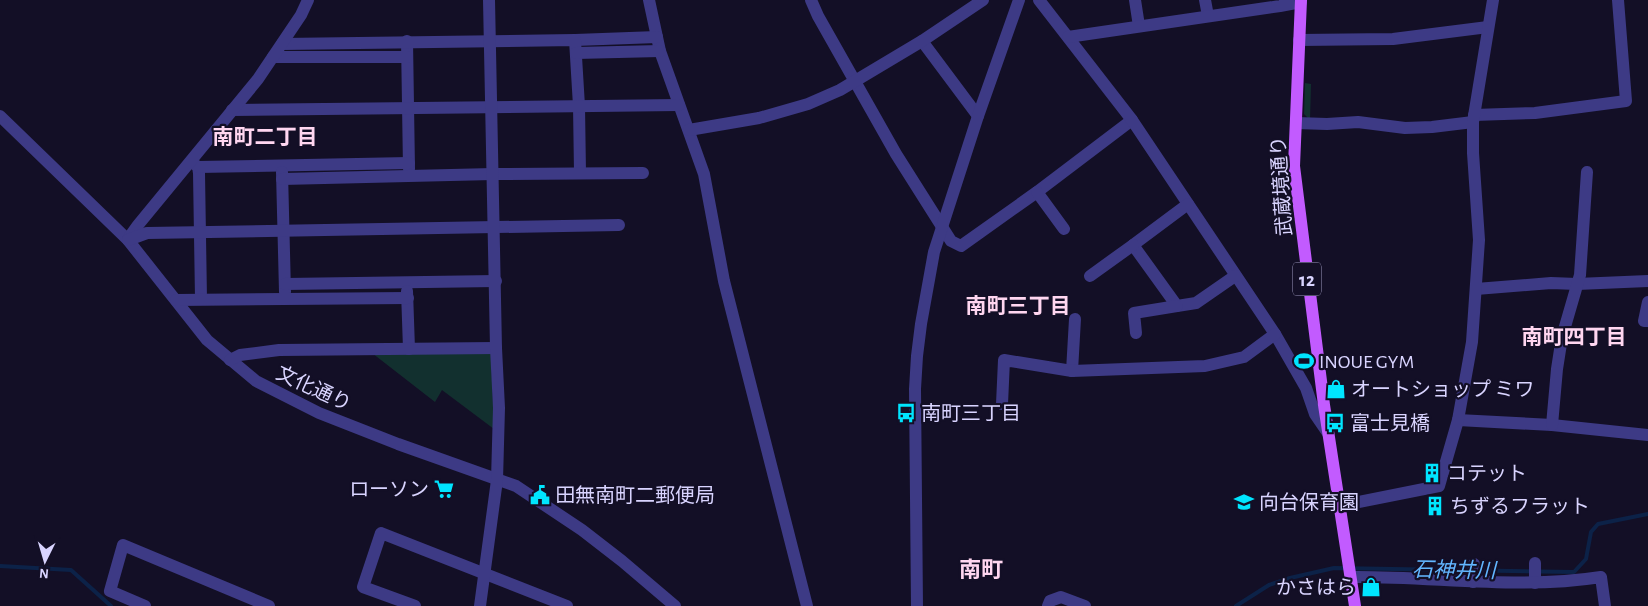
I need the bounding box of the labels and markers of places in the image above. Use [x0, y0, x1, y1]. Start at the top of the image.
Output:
sports icon: INOUE GYM [1293, 350, 1315, 372]
place label: INOUE GYM [1319, 352, 1414, 372]
shop icon: オートショップ ミワ [1325, 378, 1347, 400]
place label: オートショップ ミワ [1351, 379, 1534, 400]
bus stop icon: 南町三丁目 [895, 402, 917, 424]
place label: 南町三丁目 [921, 403, 1021, 424]
bus stop icon: 富士見橋 [1324, 412, 1346, 434]
place label: 富士見橋 [1350, 412, 1430, 434]
building icon: コテット [1421, 462, 1443, 484]
place label: コテット [1447, 464, 1527, 484]
supermarket icon: ローソン [433, 478, 455, 500]
place label: ローソン [349, 480, 429, 500]
public building icon: 田無南町二郵便局 [529, 484, 551, 506]
place label: 田無南町二郵便局 [555, 485, 715, 506]
school or university icon: 向台保育園 [1233, 491, 1255, 513]
place label: 向台保育園 [1259, 492, 1359, 513]
building icon: ちずるフラット [1424, 495, 1446, 517]
place label: ちずるフラット [1450, 496, 1590, 517]
shop icon: かさはら [1360, 576, 1382, 598]
place label: かさはら [1276, 578, 1356, 598]

